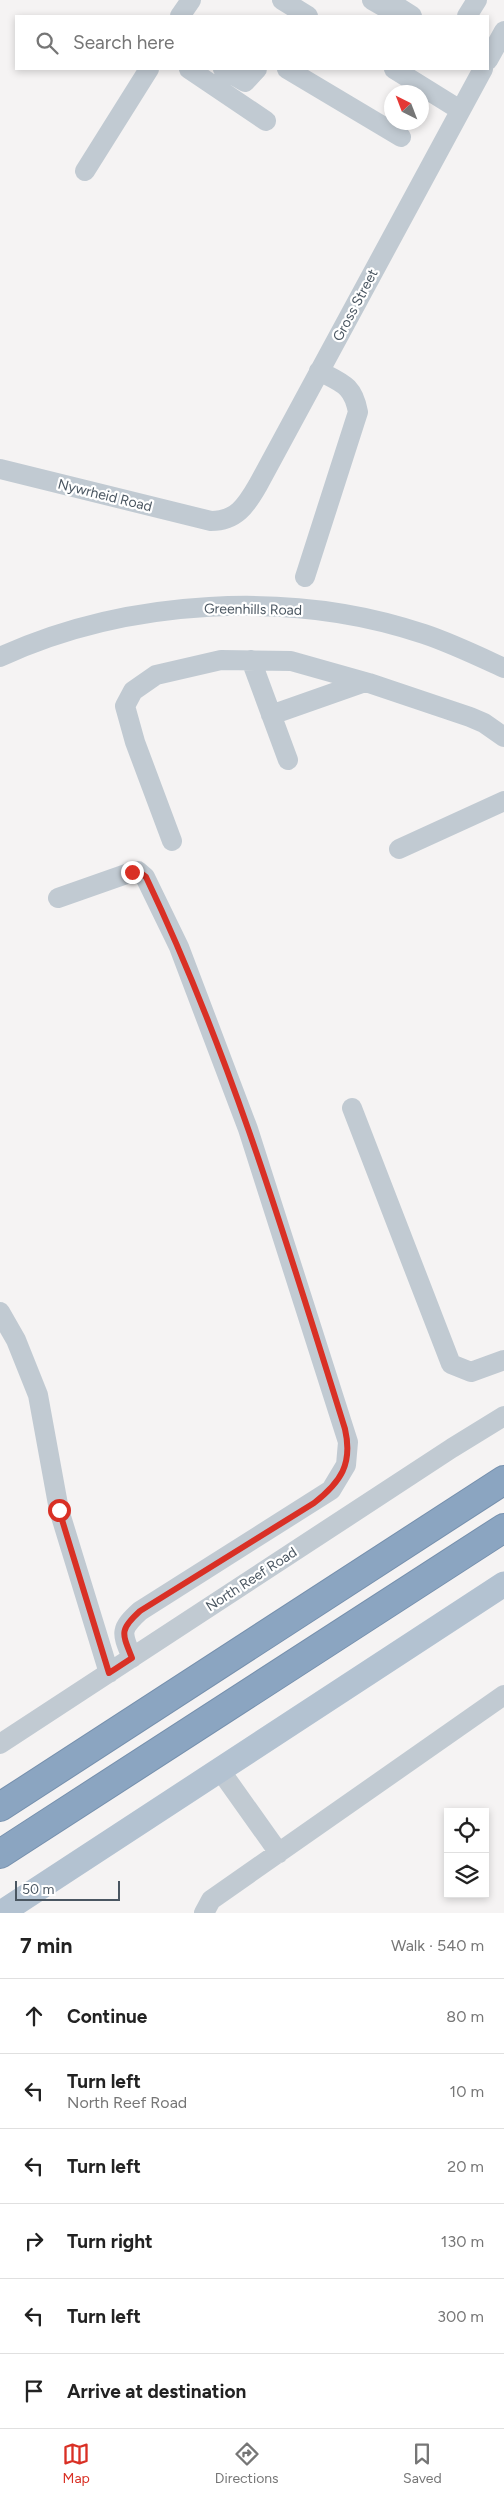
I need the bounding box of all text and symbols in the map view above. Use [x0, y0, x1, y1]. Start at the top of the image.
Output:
search box [15, 15, 489, 70]
icon: search [33, 29, 61, 57]
text: Search here [73, 31, 175, 54]
north arrow [384, 85, 429, 130]
street label: Gross Street [329, 266, 382, 344]
street label: Nywrheid Road [56, 476, 154, 515]
street label: Greenhills Road [204, 600, 302, 619]
route end [121, 861, 144, 884]
route start [48, 1499, 71, 1522]
street label: North Reef Road [203, 1544, 300, 1615]
map controls [444, 1808, 489, 1898]
button: locate [444, 1808, 489, 1853]
button: layers [444, 1853, 489, 1898]
scale bar [15, 1878, 120, 1901]
text: 50 m [22, 1881, 54, 1898]
text: 7 min [20, 1933, 72, 1958]
text: Walk · 540 m [391, 1936, 484, 1955]
icon: ahead [20, 2002, 48, 2030]
text: Continue [67, 2005, 147, 2028]
text: 80 m [446, 2007, 484, 2026]
text: Turn left [67, 2070, 141, 2093]
icon: left [20, 2077, 48, 2105]
text: 10 m [450, 2082, 484, 2101]
text: North Reef Road [67, 2093, 187, 2112]
icon: left [20, 2152, 48, 2180]
text: Turn left [67, 2155, 141, 2178]
text: 20 m [447, 2157, 484, 2176]
icon: right [20, 2227, 48, 2255]
text: Turn right [67, 2230, 153, 2253]
text: 130 m [441, 2232, 484, 2251]
icon: left [20, 2302, 48, 2330]
text: Turn left [67, 2305, 141, 2328]
text: 300 m [437, 2307, 484, 2326]
icon: arrive [20, 2377, 48, 2405]
text: Arrive at destination [67, 2380, 246, 2403]
tab: Map [62, 2440, 90, 2487]
tab: Directions [215, 2440, 279, 2487]
tab: Saved [403, 2440, 442, 2487]

